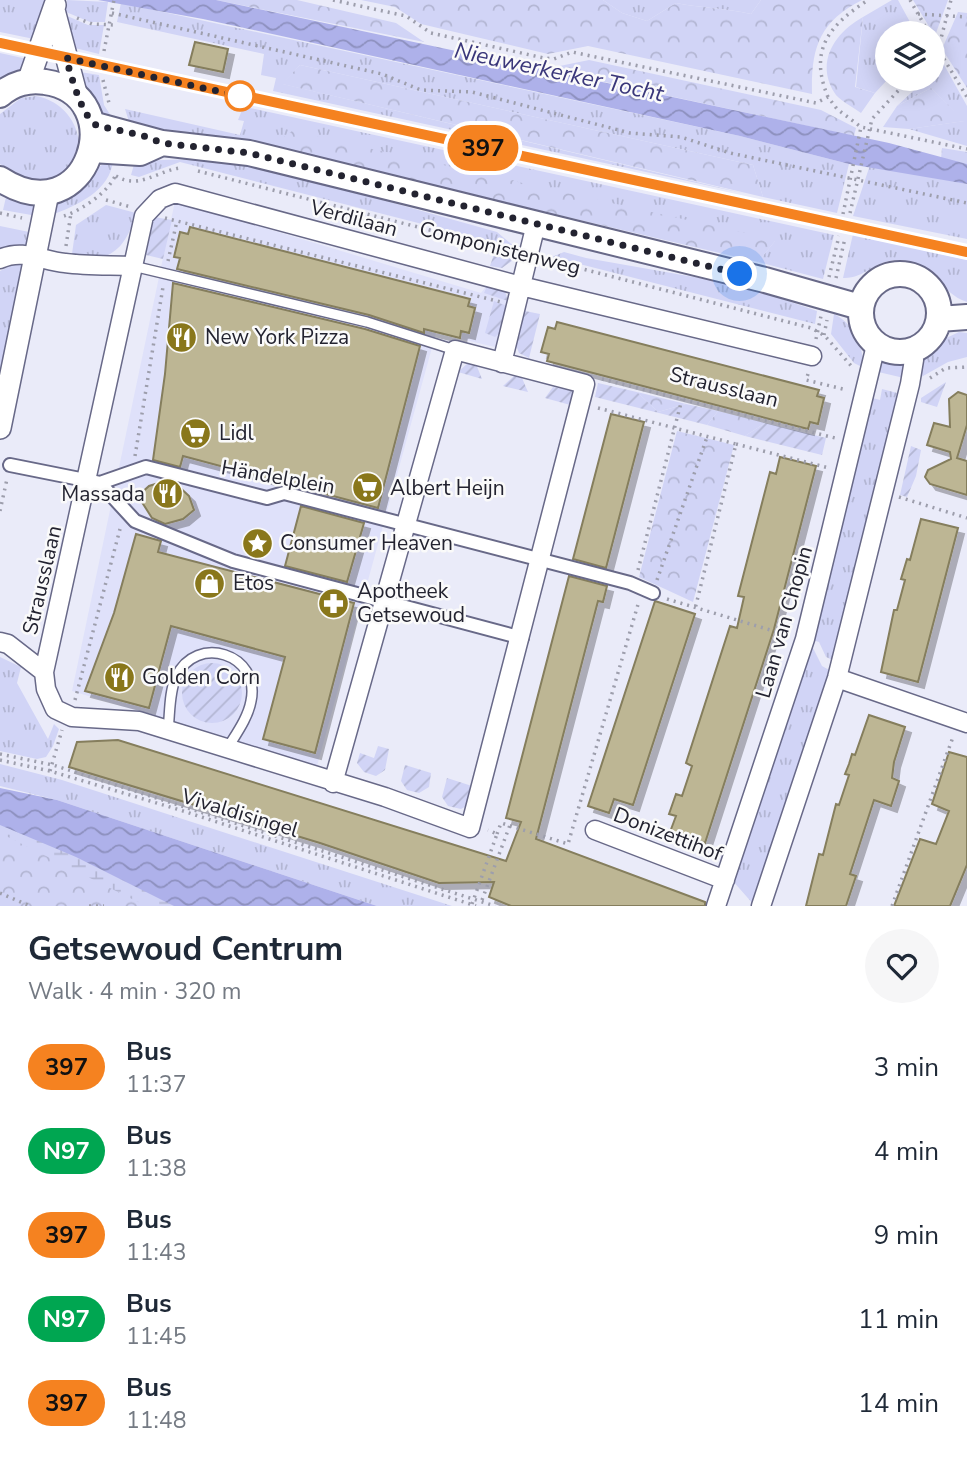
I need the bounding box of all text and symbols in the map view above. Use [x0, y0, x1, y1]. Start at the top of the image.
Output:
map controls [875, 21, 945, 91]
button: layers [875, 21, 945, 91]
water label: Nieuwerkerker Tocht [452, 35, 667, 110]
unlabelled marker [225, 81, 255, 111]
line badge: 397 [443, 125, 523, 171]
text: 397 [461, 132, 505, 164]
street label: Verdilaan [306, 193, 401, 243]
street label: Componistenweg [417, 214, 583, 282]
your location [722, 256, 757, 291]
restaurant icon: New York Pizza [165, 320, 199, 354]
place label: New York Pizza [205, 323, 349, 351]
street label: Strausslaan [667, 360, 781, 414]
supermarket icon: Lidl [179, 416, 213, 450]
place label: Lidl [219, 419, 255, 447]
street label: Händelplein [219, 453, 337, 501]
supermarket icon: Albert Heijn [350, 471, 384, 505]
place label: Albert Heijn [390, 474, 505, 502]
restaurant icon: Massada [151, 477, 185, 511]
place label: Massada [61, 480, 145, 508]
street label: Strausslaan [16, 523, 68, 637]
place icon: Consumer Heaven [240, 526, 274, 560]
place label: Consumer Heaven [280, 529, 453, 557]
street label: Laan van Chopin [749, 543, 819, 701]
shop icon: Etos [193, 566, 227, 600]
place label: Etos [233, 569, 274, 597]
place label: Apotheek Getsewoud [357, 577, 465, 629]
pharmacy icon: Apotheek Getsewoud [317, 586, 351, 620]
restaurant icon: Golden Corn [102, 660, 136, 694]
place label: Golden Corn [142, 663, 260, 691]
street label: Vivaldisingel [177, 782, 303, 844]
street label: Donizettihof [610, 800, 727, 868]
text: Getsewoud Centrum [28, 927, 343, 972]
button: heart [865, 929, 939, 1003]
text: Walk · 4 min · 320 m [28, 976, 241, 1007]
text: Bus [126, 1034, 172, 1069]
text: 3 min [874, 1050, 939, 1085]
text: 397 [45, 1051, 88, 1083]
text: 11:37 [126, 1069, 186, 1100]
text: Bus [126, 1118, 172, 1153]
text: 4 min [874, 1134, 939, 1169]
text: N97 [43, 1135, 90, 1167]
text: 11:38 [126, 1153, 186, 1184]
text: Bus [126, 1202, 172, 1237]
text: 9 min [874, 1218, 939, 1253]
text: 397 [45, 1219, 88, 1251]
text: 11:43 [126, 1237, 186, 1268]
text: Bus [126, 1286, 172, 1321]
text: 11 min [858, 1302, 939, 1337]
text: N97 [43, 1303, 90, 1335]
text: 11:45 [126, 1321, 186, 1352]
text: Bus [126, 1370, 172, 1405]
text: 14 min [858, 1386, 939, 1421]
text: 397 [45, 1387, 88, 1419]
text: 11:48 [126, 1405, 186, 1436]

